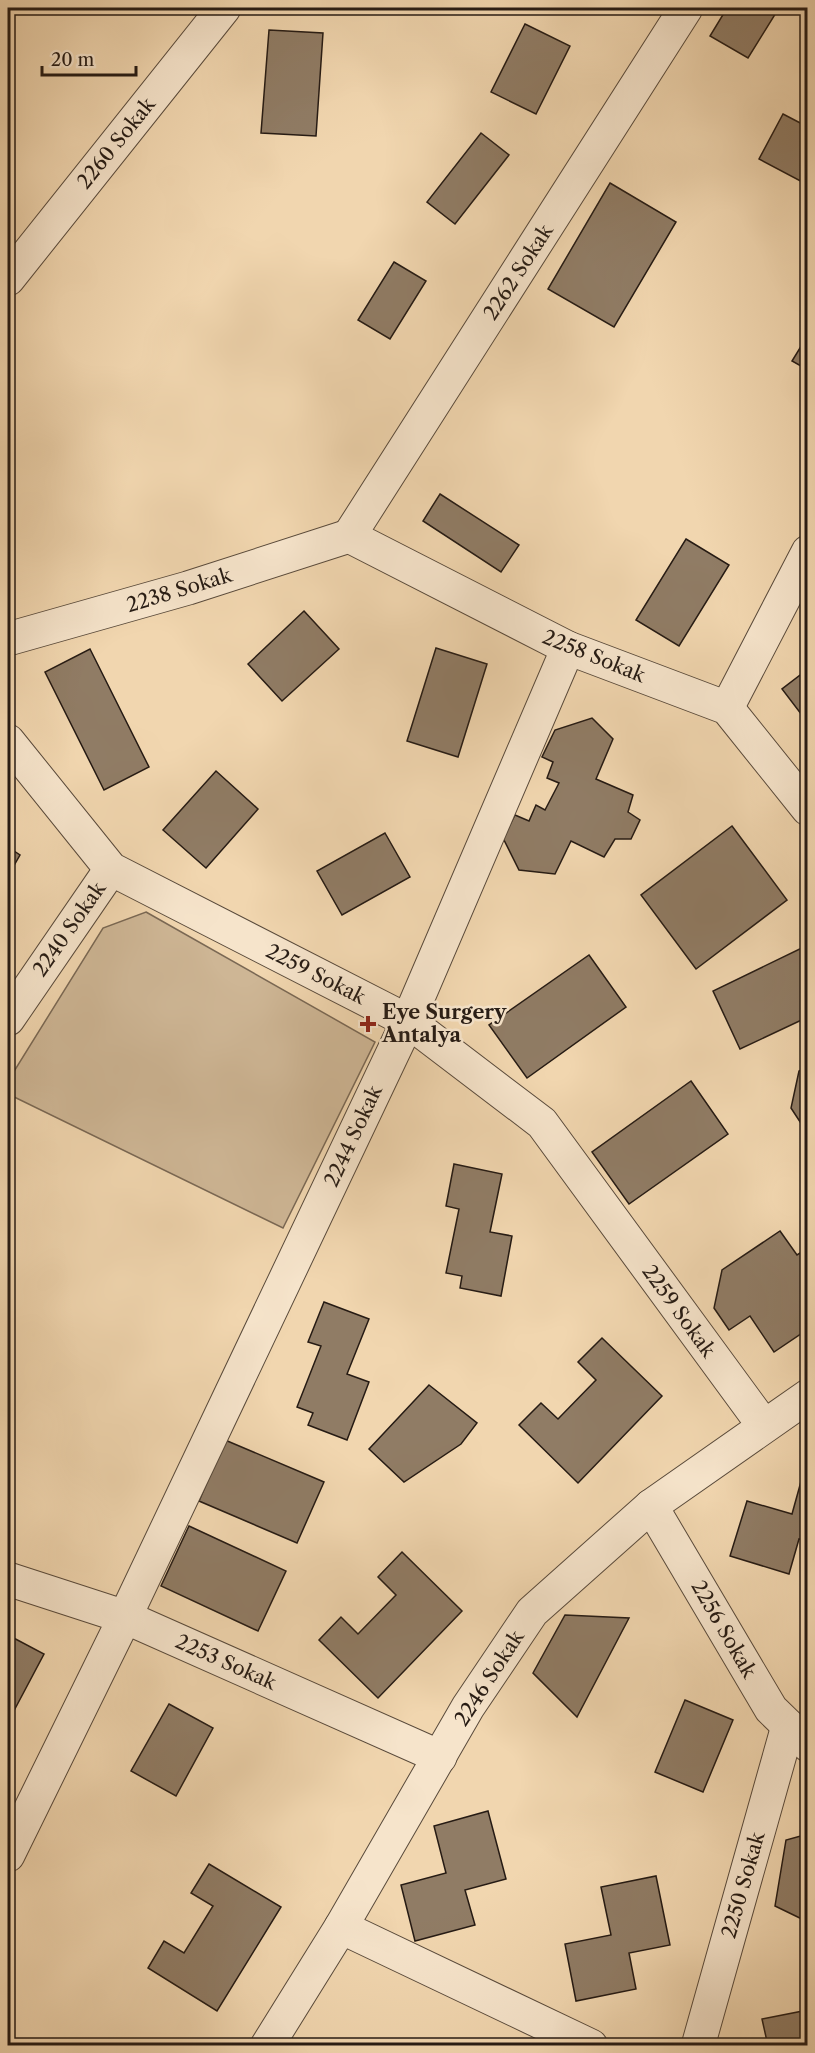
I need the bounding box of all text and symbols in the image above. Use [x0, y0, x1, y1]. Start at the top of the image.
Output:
scale bar [42, 39, 136, 77]
text: 20 m [51, 49, 95, 71]
street label: 2260 Sokak [72, 92, 161, 193]
street label: 2262 Sokak [478, 219, 559, 324]
street label: 2238 Sokak [124, 562, 236, 617]
street label: 2258 Sokak [539, 625, 650, 688]
street label: 2240 Sokak [28, 876, 111, 981]
street label: 2259 Sokak [262, 939, 371, 1010]
place label: Eye Surgery Antalya [381, 1000, 507, 1047]
marker: Eye Surgery Antalya [359, 1015, 377, 1033]
street label: 2244 Sokak [319, 1080, 388, 1190]
street label: 2259 Sokak [637, 1260, 721, 1363]
street label: 2256 Sokak [687, 1576, 762, 1683]
street label: 2246 Sokak [449, 1625, 530, 1730]
street label: 2253 Sokak [172, 1629, 281, 1695]
street label: 2250 Sokak [716, 1828, 770, 1941]

